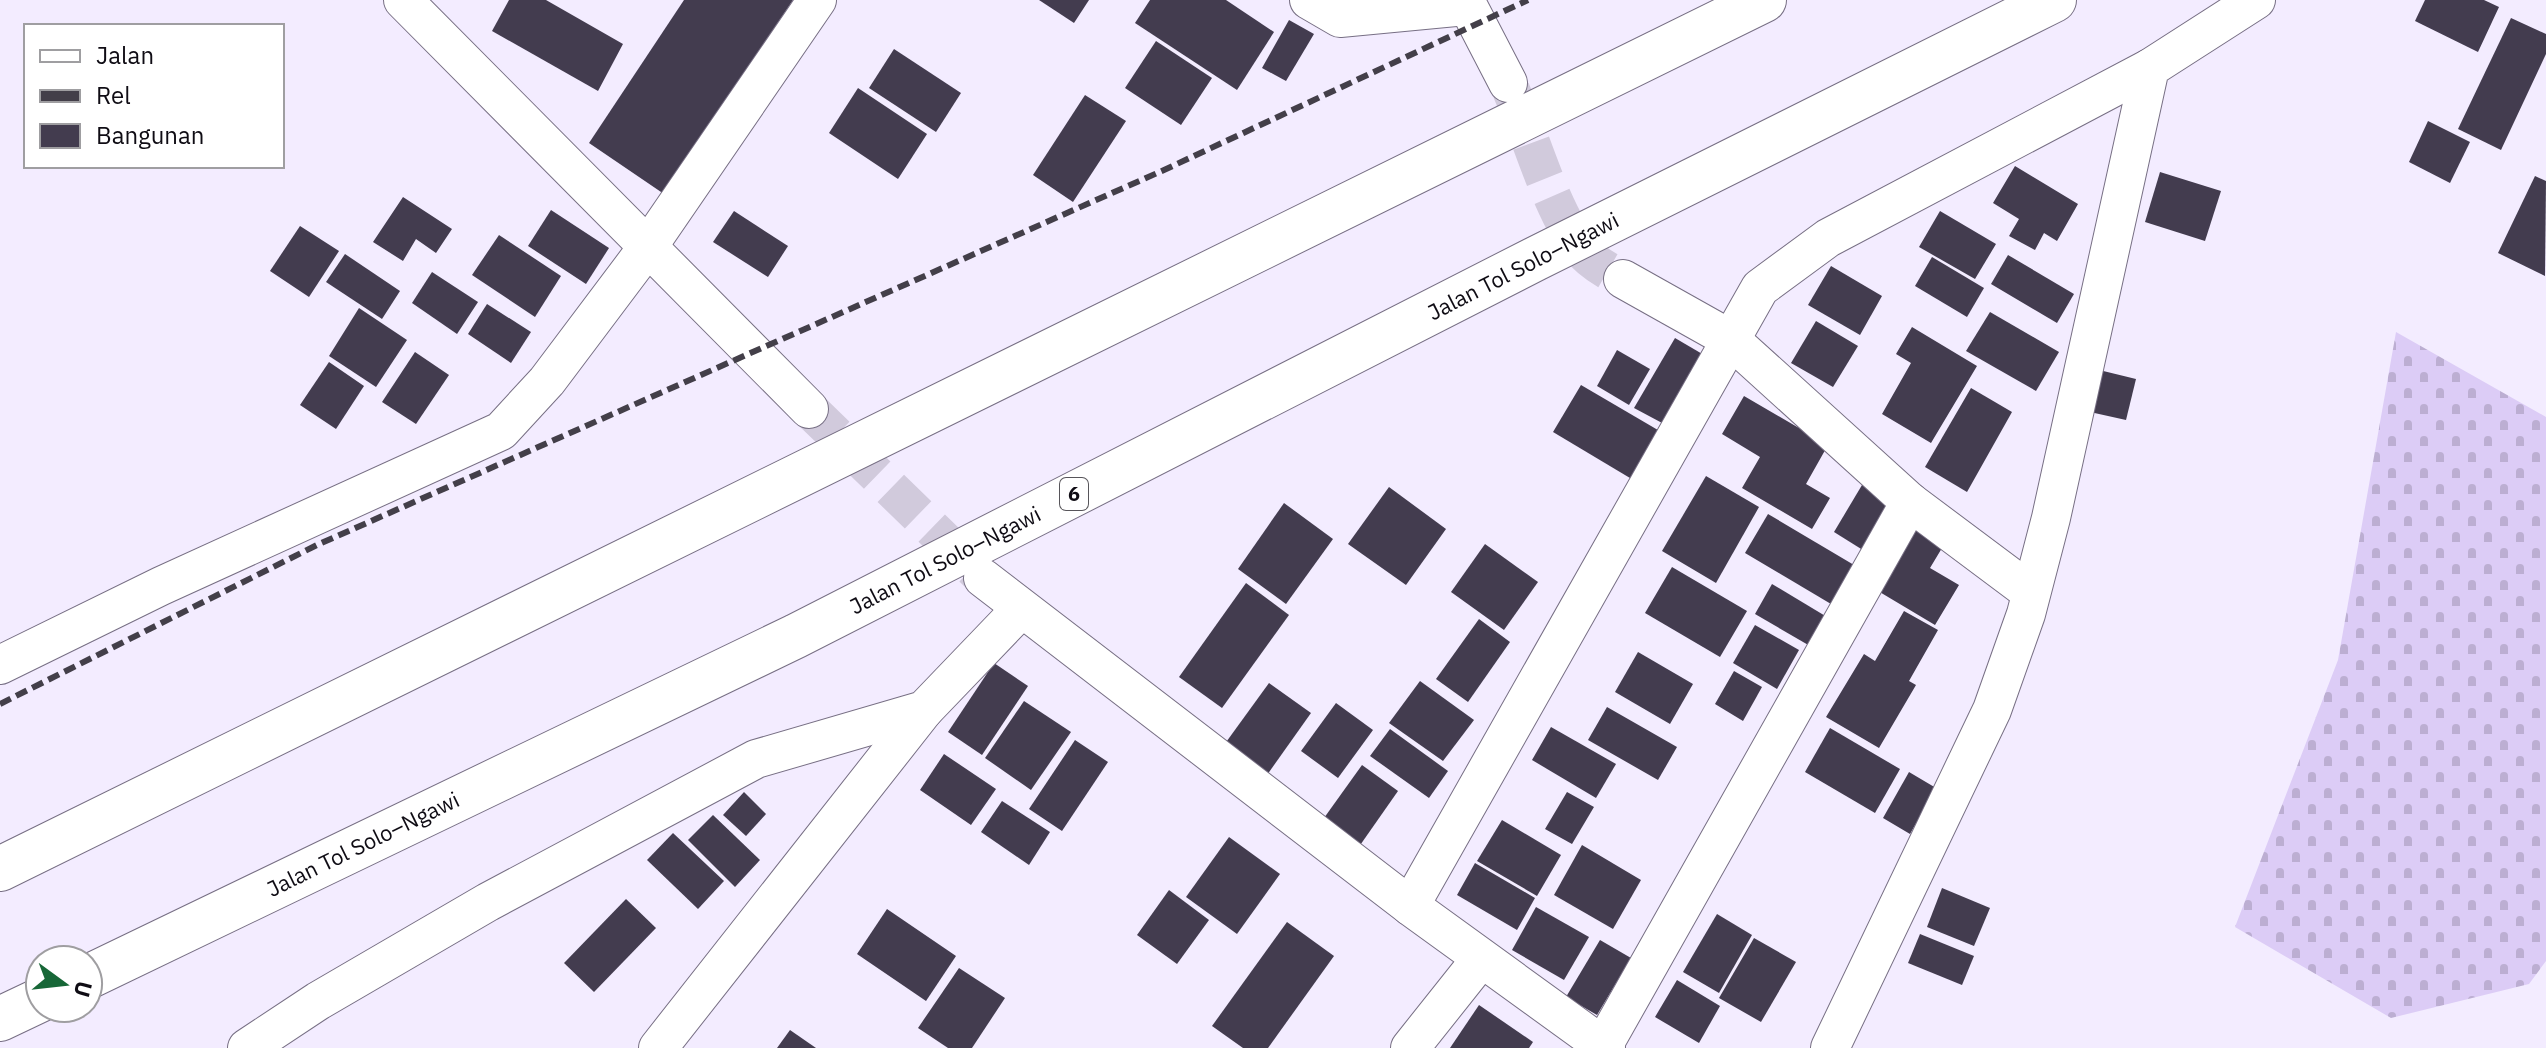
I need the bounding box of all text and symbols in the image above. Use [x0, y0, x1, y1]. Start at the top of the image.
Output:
legend [24, 24, 284, 168]
text: Jalan [96, 39, 154, 71]
text: Rel [96, 79, 131, 111]
text: Bangunan [96, 119, 204, 151]
street label: Jalan Tol Solo–Ngawi [1422, 205, 1623, 326]
road number: 6 [1060, 478, 1088, 510]
street label: Jalan Tol Solo–Ngawi [844, 499, 1045, 620]
street label: Jalan Tol Solo–Ngawi [262, 784, 464, 903]
north arrow [24, 944, 104, 1024]
text: U [68, 978, 100, 1000]

